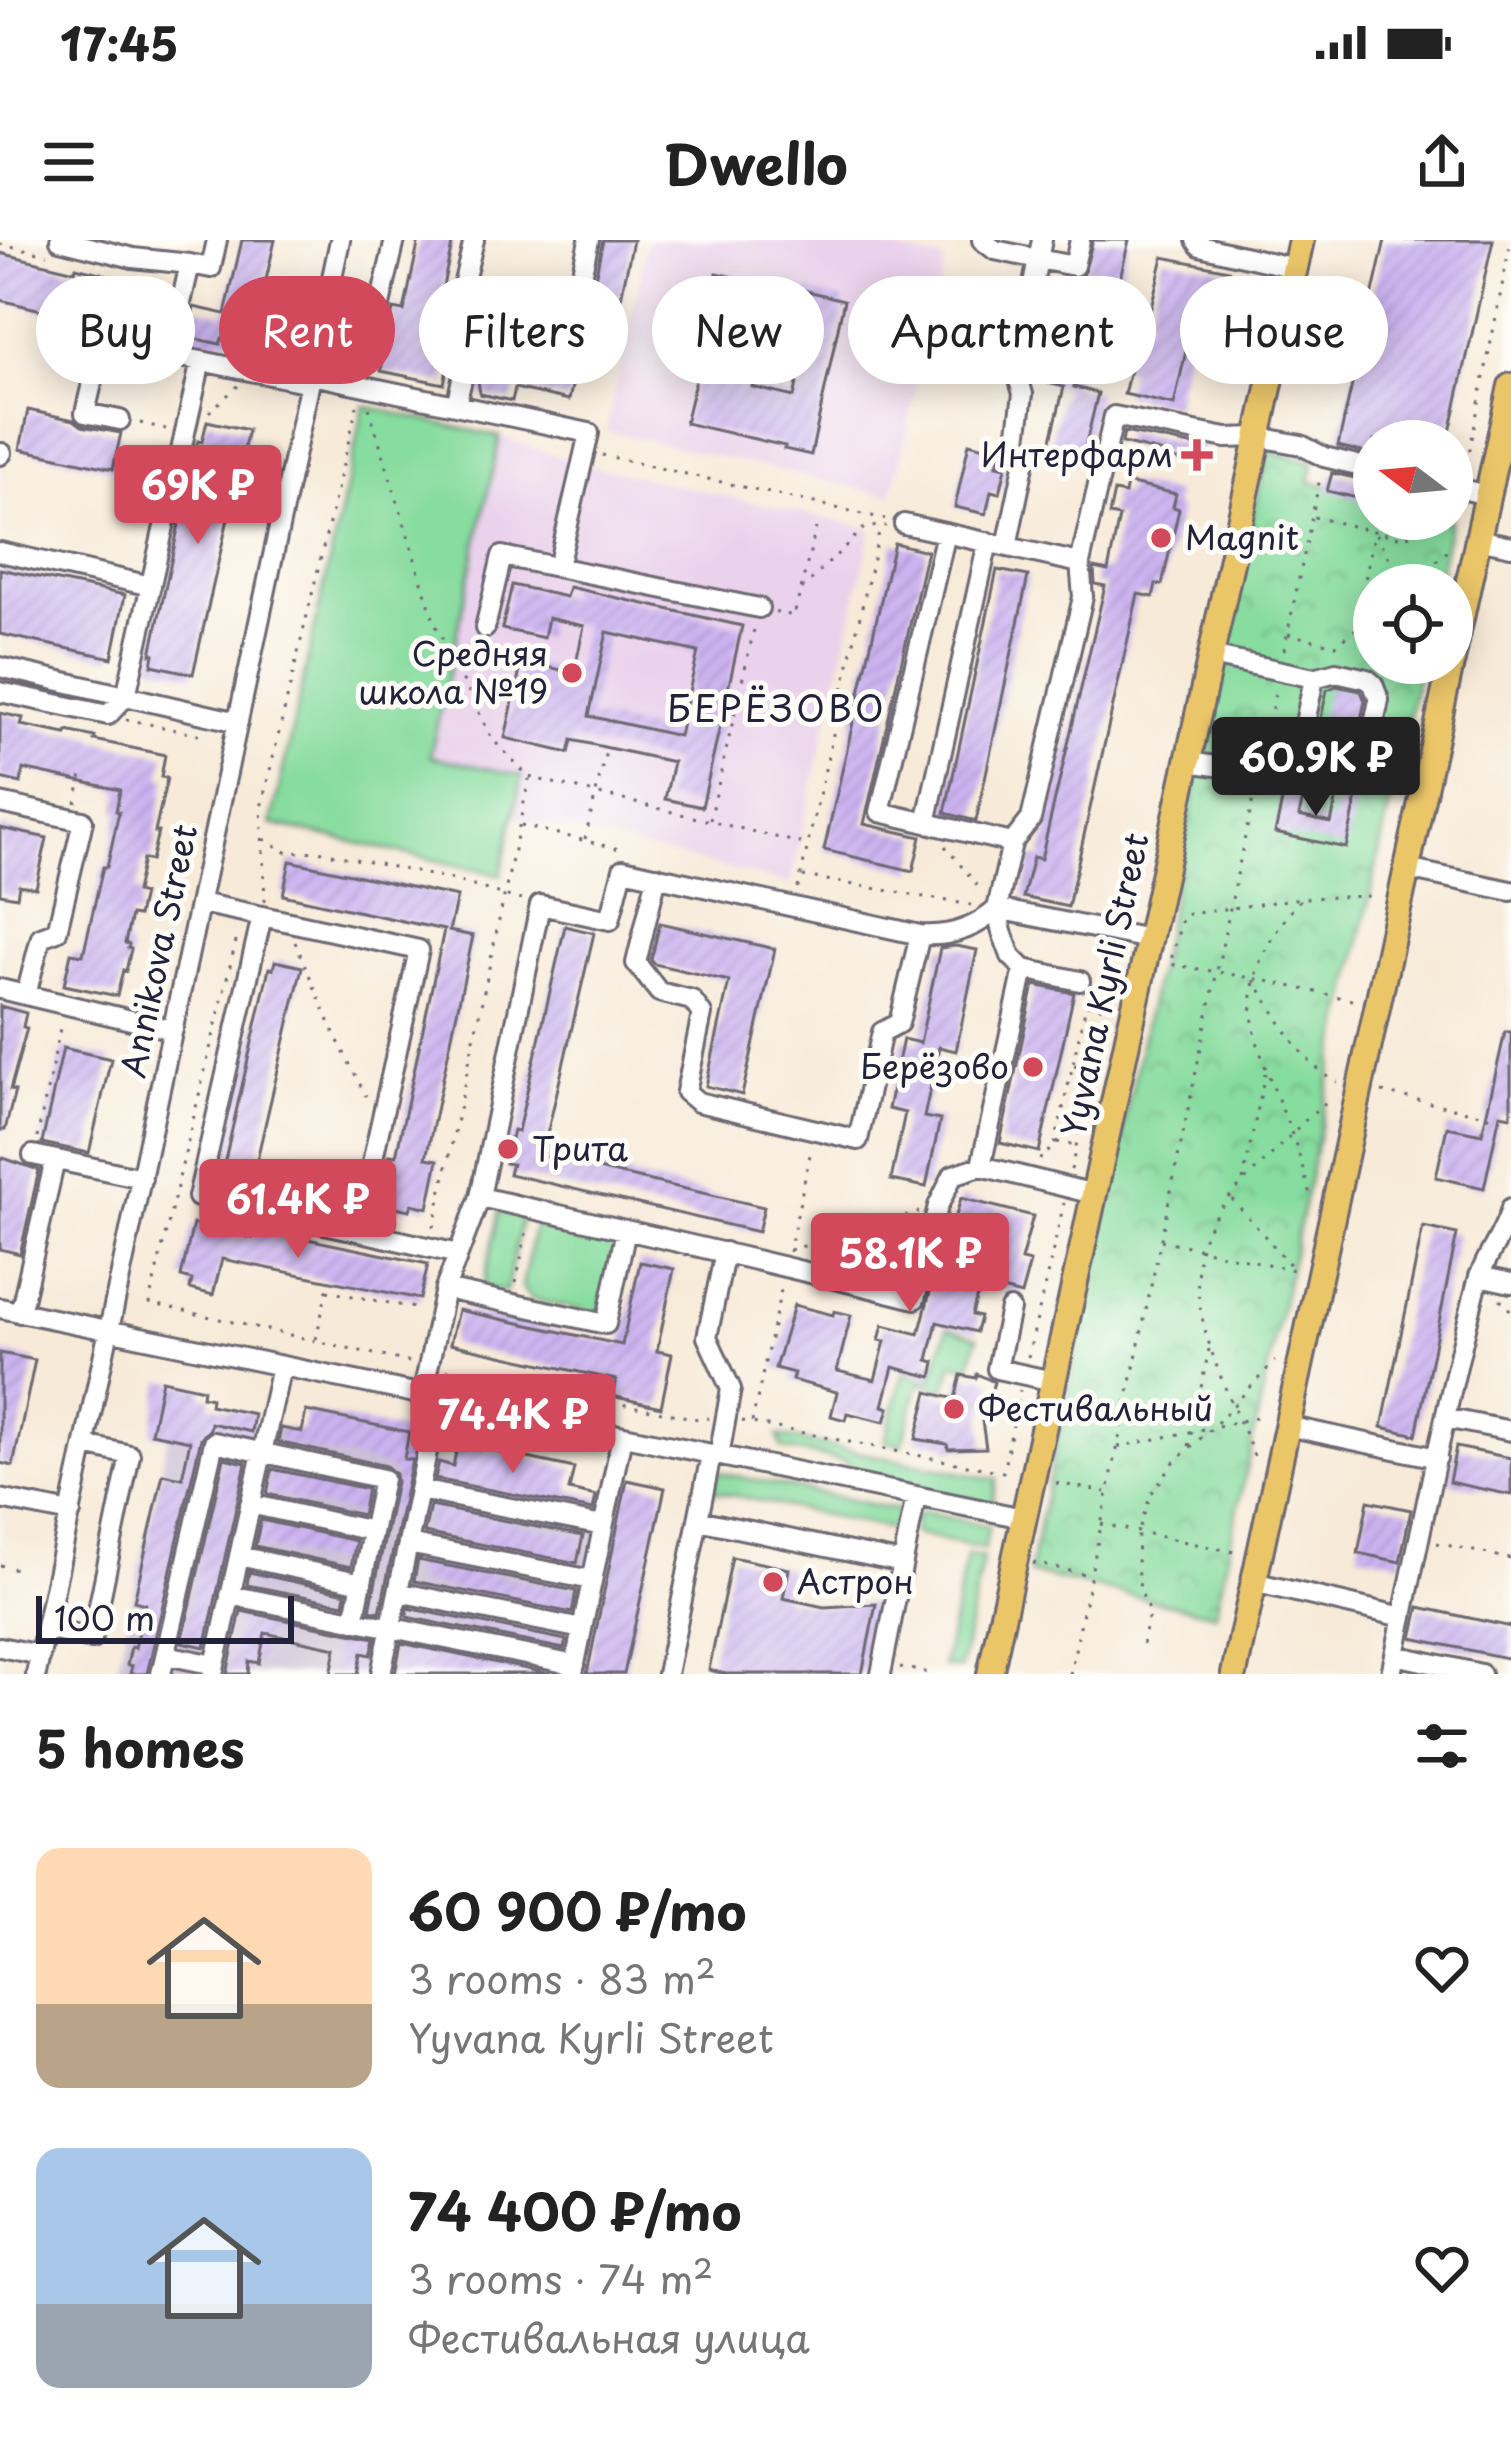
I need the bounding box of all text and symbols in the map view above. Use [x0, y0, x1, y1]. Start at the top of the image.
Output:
text: 17:45 [60, 8, 179, 76]
text: Dwello [663, 122, 848, 203]
icon: menu [36, 129, 102, 195]
icon: share [1409, 129, 1475, 195]
chip: Buy [36, 276, 195, 384]
chip: Rent [219, 276, 395, 384]
chip: Filters [419, 276, 628, 384]
chip: New [652, 276, 824, 384]
chip: Apartment [848, 276, 1156, 384]
chip: House [1180, 276, 1388, 384]
north arrow [1353, 420, 1473, 540]
map controls [1353, 420, 1473, 684]
place label: Интерфарм [981, 428, 1173, 478]
marker: Интерфарм [1184, 442, 1210, 468]
pin: 69K ₽ [114, 445, 282, 547]
text: 69K ₽ [141, 454, 255, 513]
place label: Magnit [1185, 511, 1299, 561]
marker: Magnit [1148, 525, 1174, 551]
button: locate [1353, 564, 1473, 684]
place label: Средняя школа №19 [358, 627, 548, 715]
marker: Средняя школа №19 [559, 660, 585, 686]
district label: БЕРЁЗОВО [667, 680, 887, 734]
pin: 60.9K ₽ [1205, 717, 1427, 819]
text: 60.9K ₽ [1239, 726, 1393, 785]
street label: Annikova Street [106, 819, 208, 1082]
street label: Yyvana Kyrli Street [1046, 828, 1160, 1141]
place label: Берёзово [860, 1040, 1009, 1090]
marker: Берёзово [1020, 1054, 1046, 1080]
place label: Трита [532, 1122, 628, 1172]
marker: Трита [495, 1136, 521, 1162]
pin: 61.4K ₽ [187, 1159, 409, 1261]
text: 61.4K ₽ [226, 1168, 370, 1227]
pin: 58.1K ₽ [799, 1213, 1021, 1315]
text: 58.1K ₽ [838, 1222, 982, 1281]
pin: 74.4K ₽ [402, 1374, 624, 1476]
place label: Фестивальный [978, 1382, 1213, 1432]
text: 74.4K ₽ [437, 1383, 589, 1442]
marker: Фестивальный [941, 1396, 967, 1422]
place label: Астрон [797, 1555, 914, 1605]
marker: Астрон [760, 1569, 786, 1595]
scale bar [36, 1590, 294, 1643]
text: 100 m [54, 1592, 155, 1642]
text: 5 homes [36, 1708, 245, 1785]
icon: filters [1409, 1713, 1475, 1779]
text: 60 900 ₽/mo [408, 1871, 747, 1948]
icon: home [132, 1896, 276, 2040]
icon: heart [1409, 1935, 1475, 2001]
text: 3 rooms · 83 m² [408, 1948, 716, 2007]
text: Yyvana Kyrli Street [408, 2007, 774, 2066]
text: 74 400 ₽/mo [408, 2171, 741, 2248]
icon: home [132, 2196, 276, 2340]
icon: heart [1409, 2235, 1475, 2301]
text: 3 rooms · 74 m² [408, 2248, 713, 2307]
text: Фестивальная улица [408, 2307, 810, 2366]

